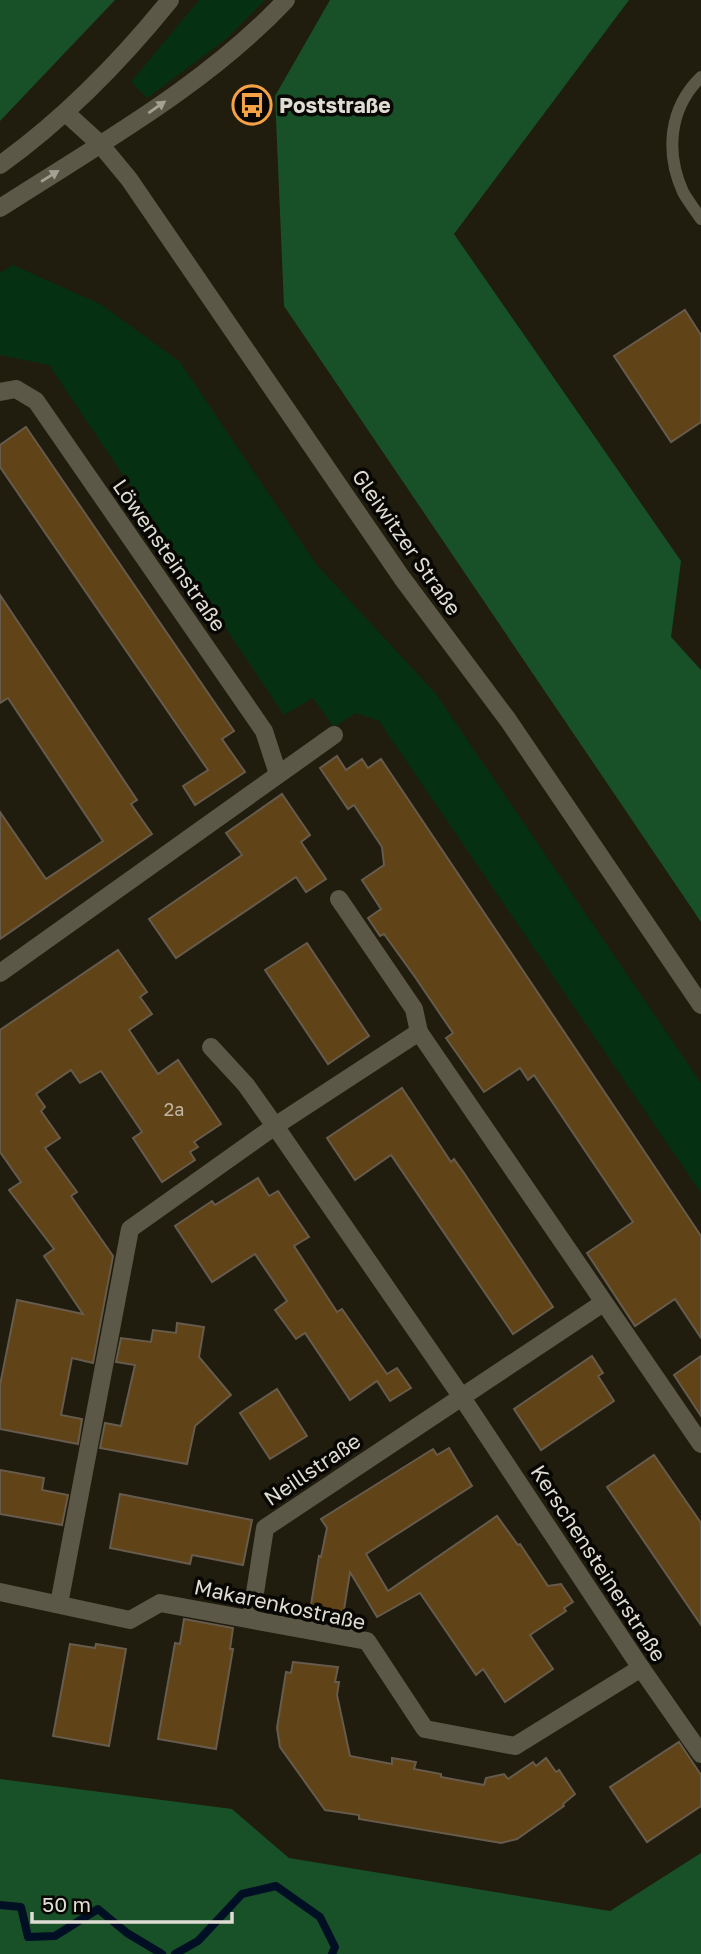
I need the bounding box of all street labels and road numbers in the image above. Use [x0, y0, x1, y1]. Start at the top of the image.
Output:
street label: Gleiwitzer Straße [347, 464, 467, 620]
street label: Löwensteinstraße [108, 474, 232, 636]
street label: Neillstraße [259, 1427, 365, 1511]
street label: Kerschensteinerstraße [526, 1460, 672, 1666]
street label: Makarenkostraße [192, 1573, 368, 1635]

